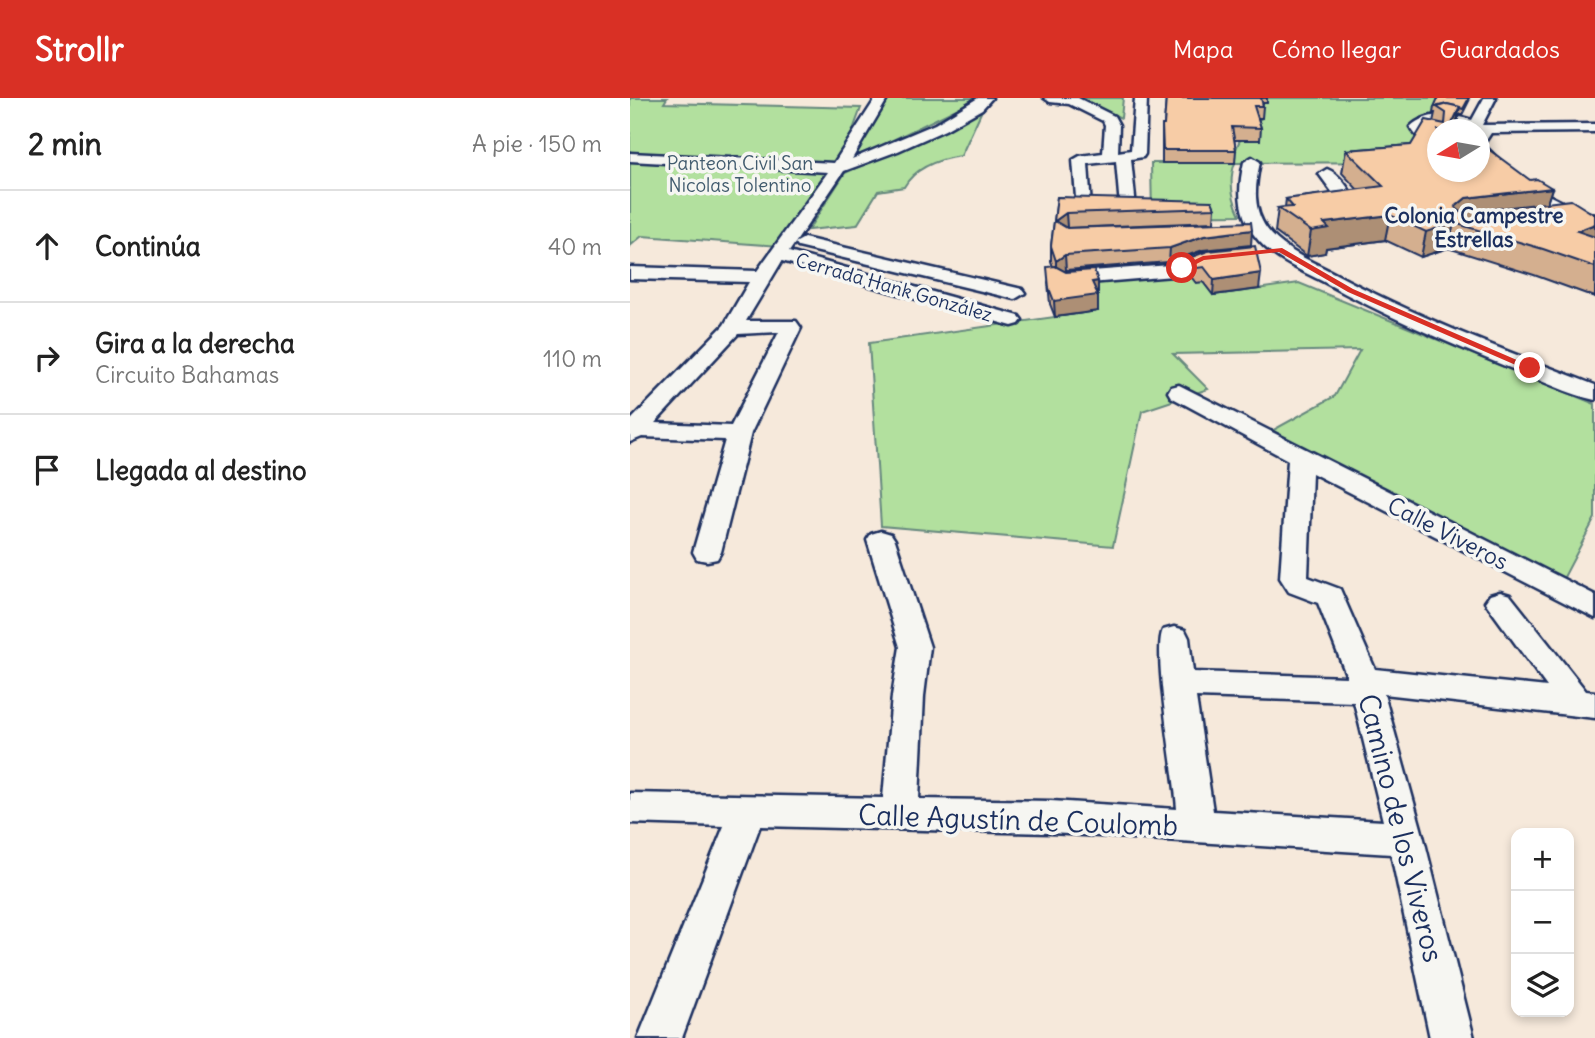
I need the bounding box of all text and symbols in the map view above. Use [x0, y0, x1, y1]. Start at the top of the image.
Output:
text: Strollr [35, 28, 124, 70]
text: Mapa [1173, 34, 1233, 64]
text: Cómo llegar [1271, 34, 1401, 64]
text: Guardados [1439, 34, 1560, 64]
north arrow [1427, 119, 1490, 182]
text: 2 min [28, 125, 102, 163]
text: A pie · 150 m [472, 129, 602, 158]
park label: Panteon Civil San Nicolas Tolentino [667, 151, 813, 197]
district label: Colonia Campestre Estrellas [1384, 202, 1564, 253]
icon: ahead [28, 227, 66, 265]
text: Continúa [95, 230, 201, 263]
text: 40 m [548, 232, 602, 261]
street label: Cerrada Hank González [793, 247, 995, 327]
route start [1166, 252, 1197, 283]
text: Gira a la derecha [95, 327, 295, 360]
icon: right [28, 339, 66, 377]
text: 110 m [543, 344, 602, 373]
route end [1514, 352, 1545, 383]
text: Circuito Bahamas [95, 360, 279, 389]
icon: arrive [28, 451, 66, 489]
text: Llegada al destino [95, 454, 307, 487]
street label: Calle Viveros [1383, 490, 1513, 576]
street label: Camino de los Viveros [1350, 690, 1452, 966]
street label: Calle Agustín de Coulomb [857, 796, 1179, 844]
map controls [1511, 828, 1574, 1017]
button: + [1511, 828, 1574, 891]
button: − [1511, 891, 1574, 954]
button: layers [1511, 954, 1574, 1017]

